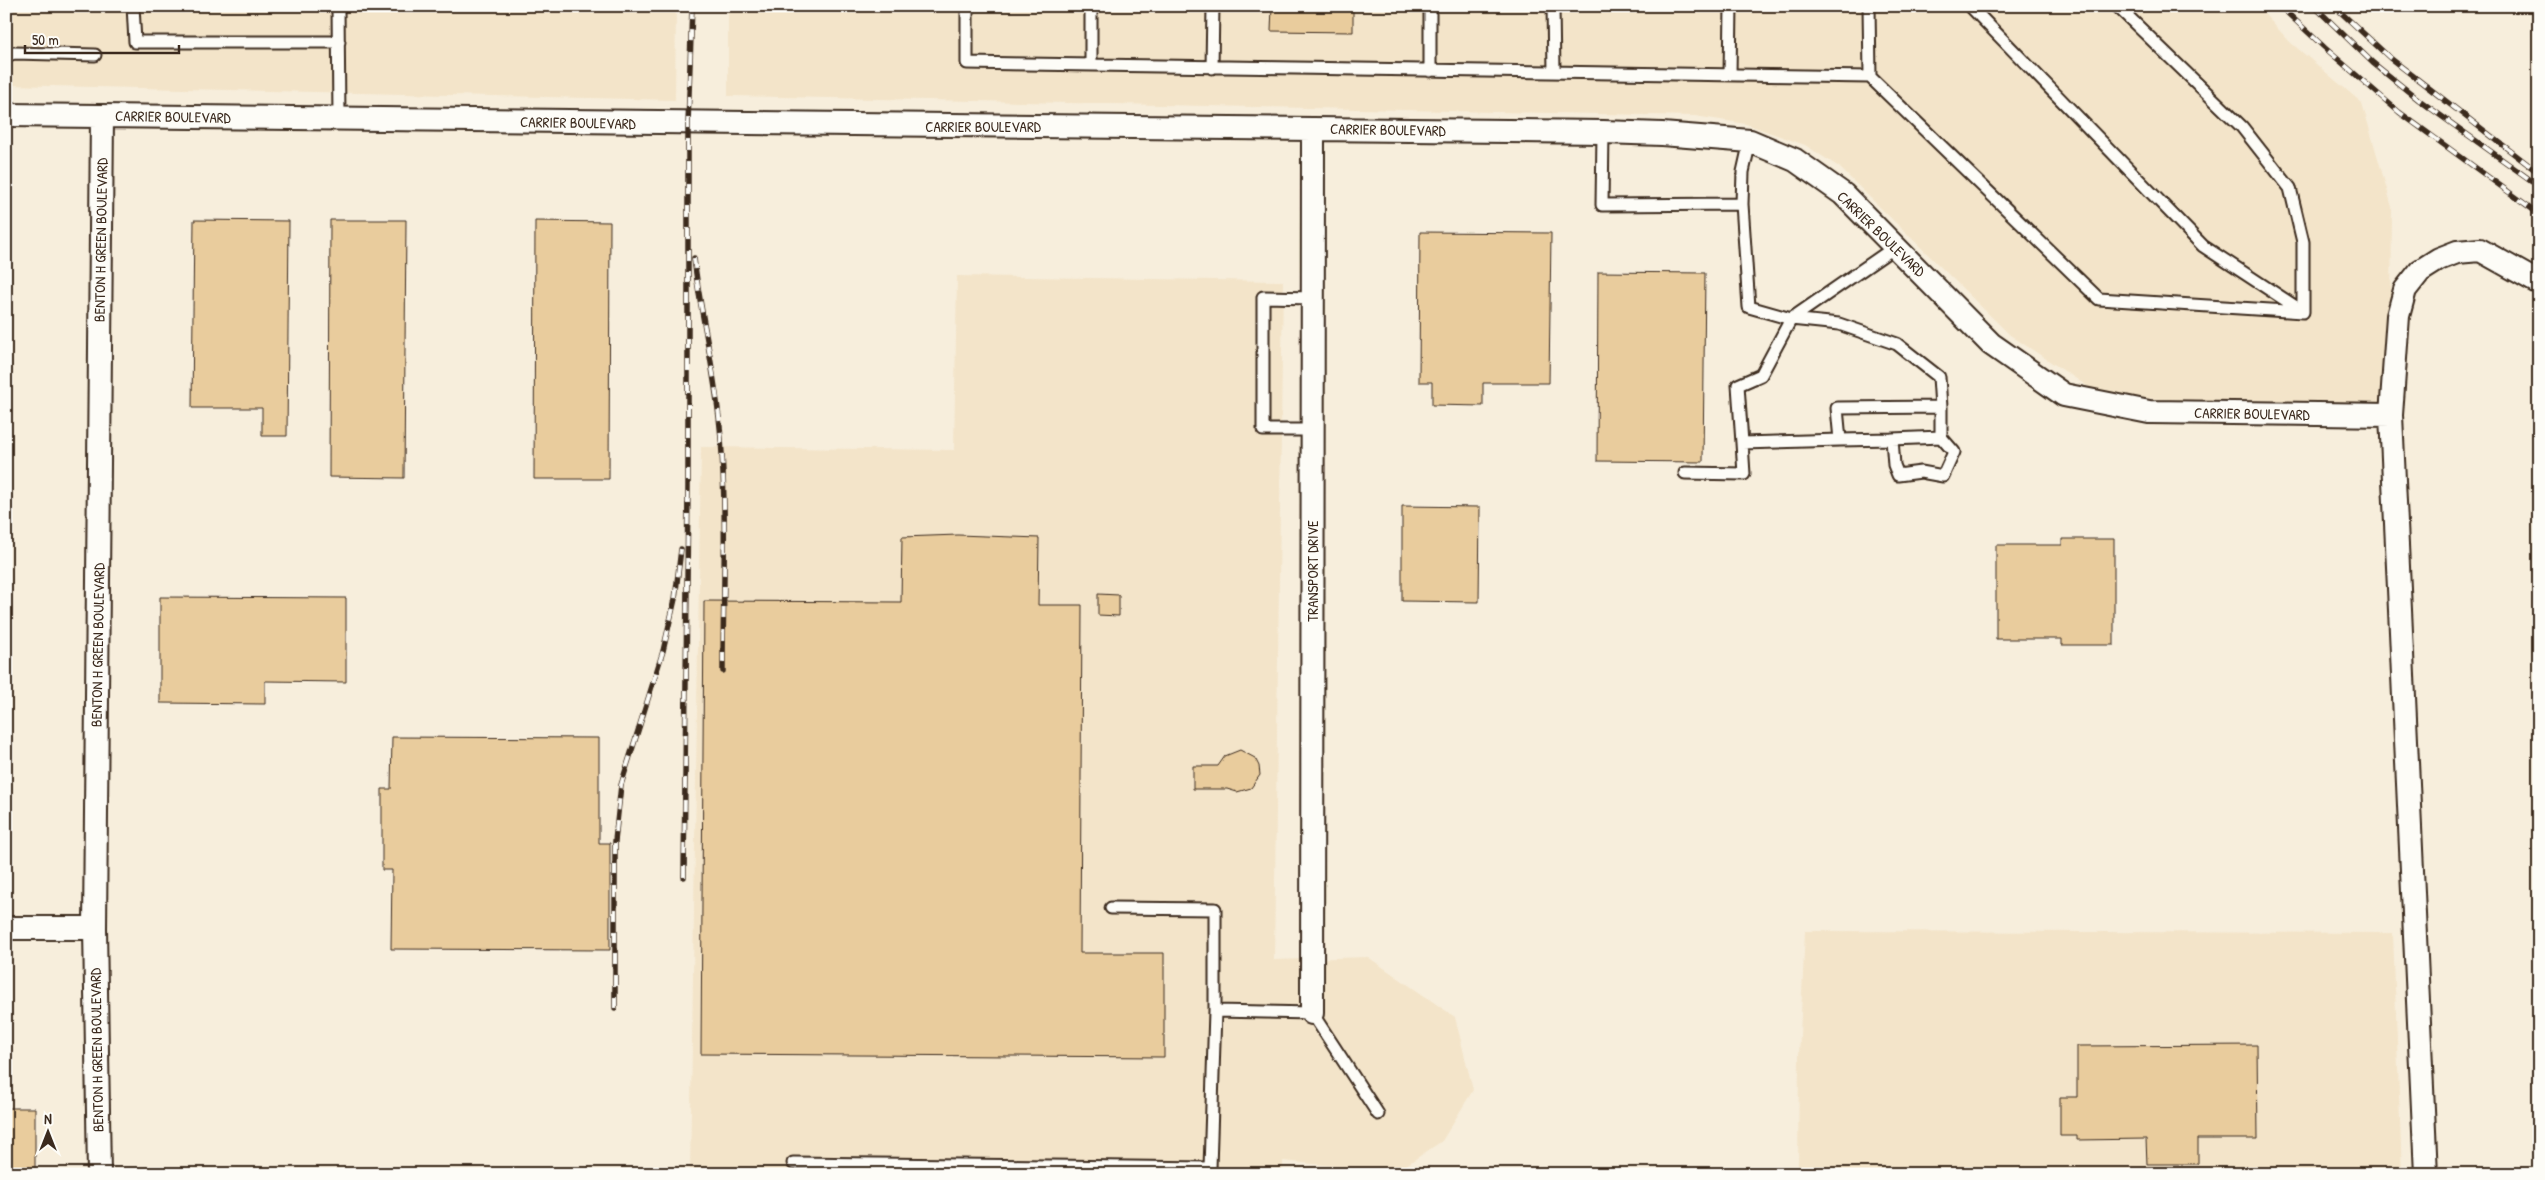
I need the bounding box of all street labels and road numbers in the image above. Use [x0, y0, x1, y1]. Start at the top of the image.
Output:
street label: CARRIER BOULEVARD [115, 105, 232, 128]
street label: CARRIER BOULEVARD [520, 111, 637, 134]
street label: CARRIER BOULEVARD [925, 116, 1042, 137]
street label: CARRIER BOULEVARD [1330, 118, 1447, 141]
street label: BENTON H GREEN BOULEVARD [89, 157, 112, 322]
street label: CARRIER BOULEVARD [1832, 186, 1931, 282]
street label: CARRIER BOULEVARD [2194, 402, 2311, 425]
street label: TRANSPORT DRIVE [1302, 520, 1323, 622]
street label: BENTON H GREEN BOULEVARD [86, 562, 109, 727]
street label: BENTON H GREEN BOULEVARD [85, 967, 108, 1132]

